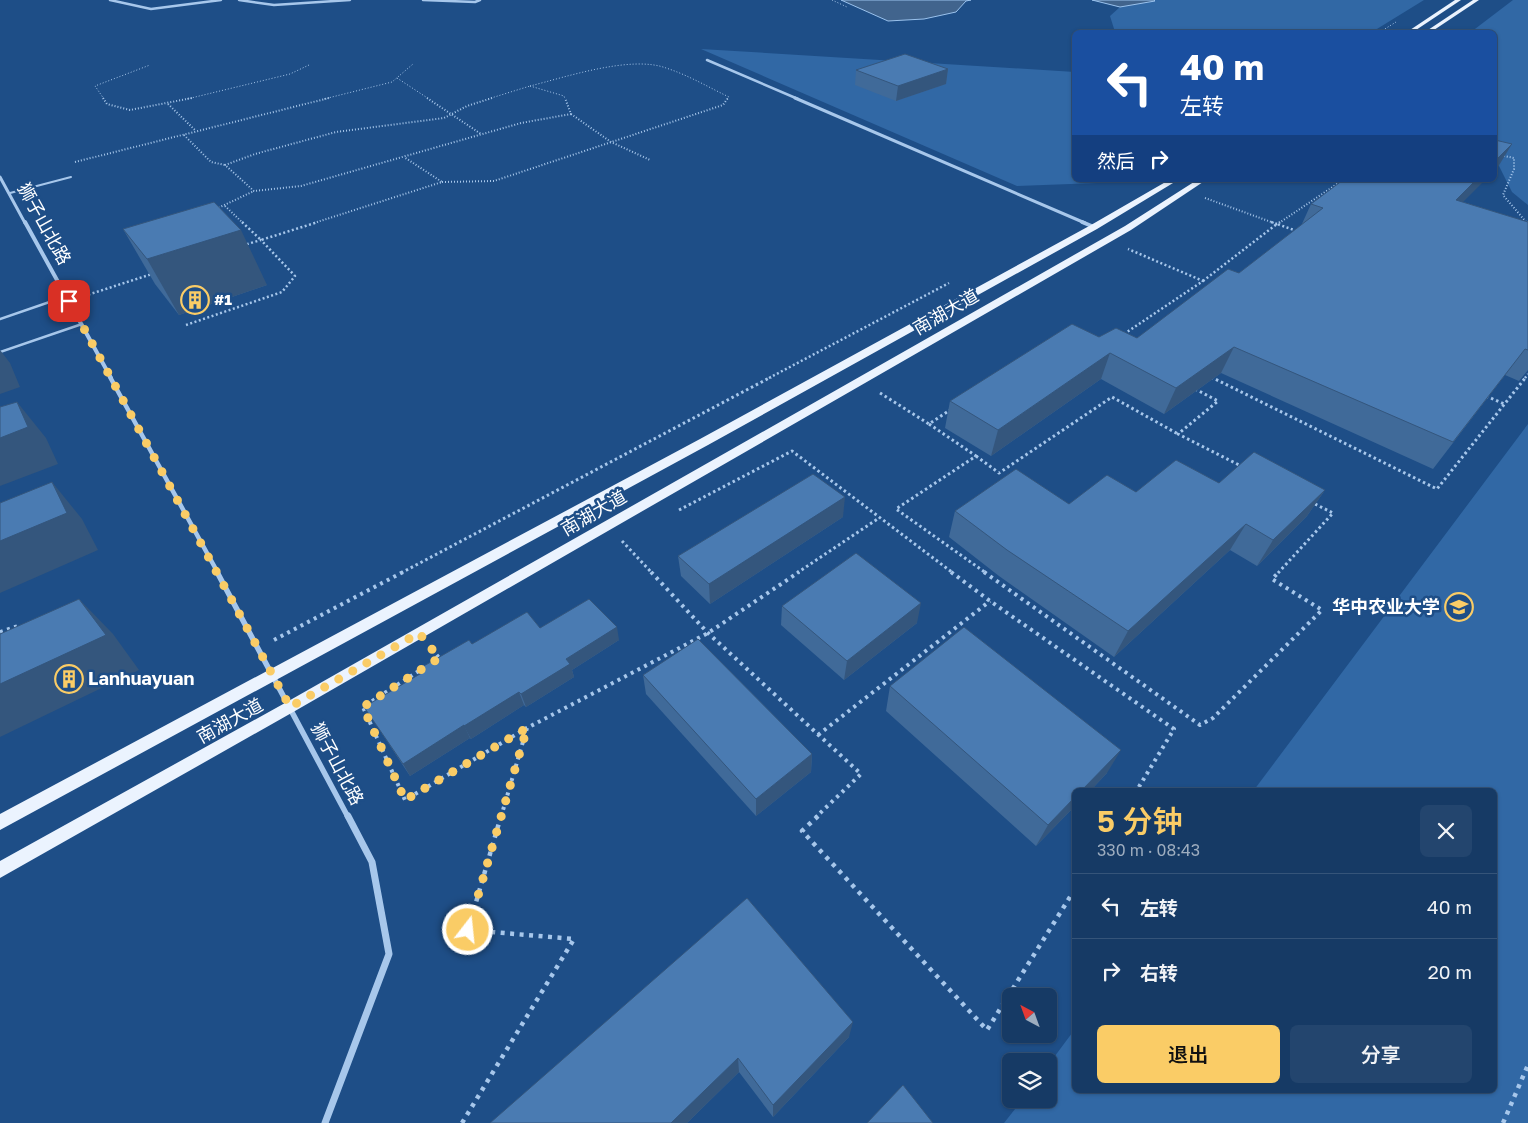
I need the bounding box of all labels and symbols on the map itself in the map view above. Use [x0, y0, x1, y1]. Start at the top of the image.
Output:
street label: 狮子山北路 [13, 179, 76, 268]
pin [48, 280, 90, 322]
street label: 南湖大道 [909, 284, 982, 339]
building icon: #1 [180, 285, 210, 315]
place label: #1 [214, 290, 232, 308]
street label: 南湖大道 [557, 485, 630, 540]
school or university icon: 华中农业大学 [1444, 592, 1474, 622]
place label: 华中农业大学 [1332, 595, 1440, 617]
building icon: Lanhuayuan [54, 664, 84, 694]
place label: Lanhuayuan [88, 667, 194, 689]
street label: 南湖大道 [193, 693, 266, 747]
street label: 狮子山北路 [307, 719, 369, 808]
position arrow [441, 903, 493, 955]
north arrow [1002, 988, 1058, 1042]

